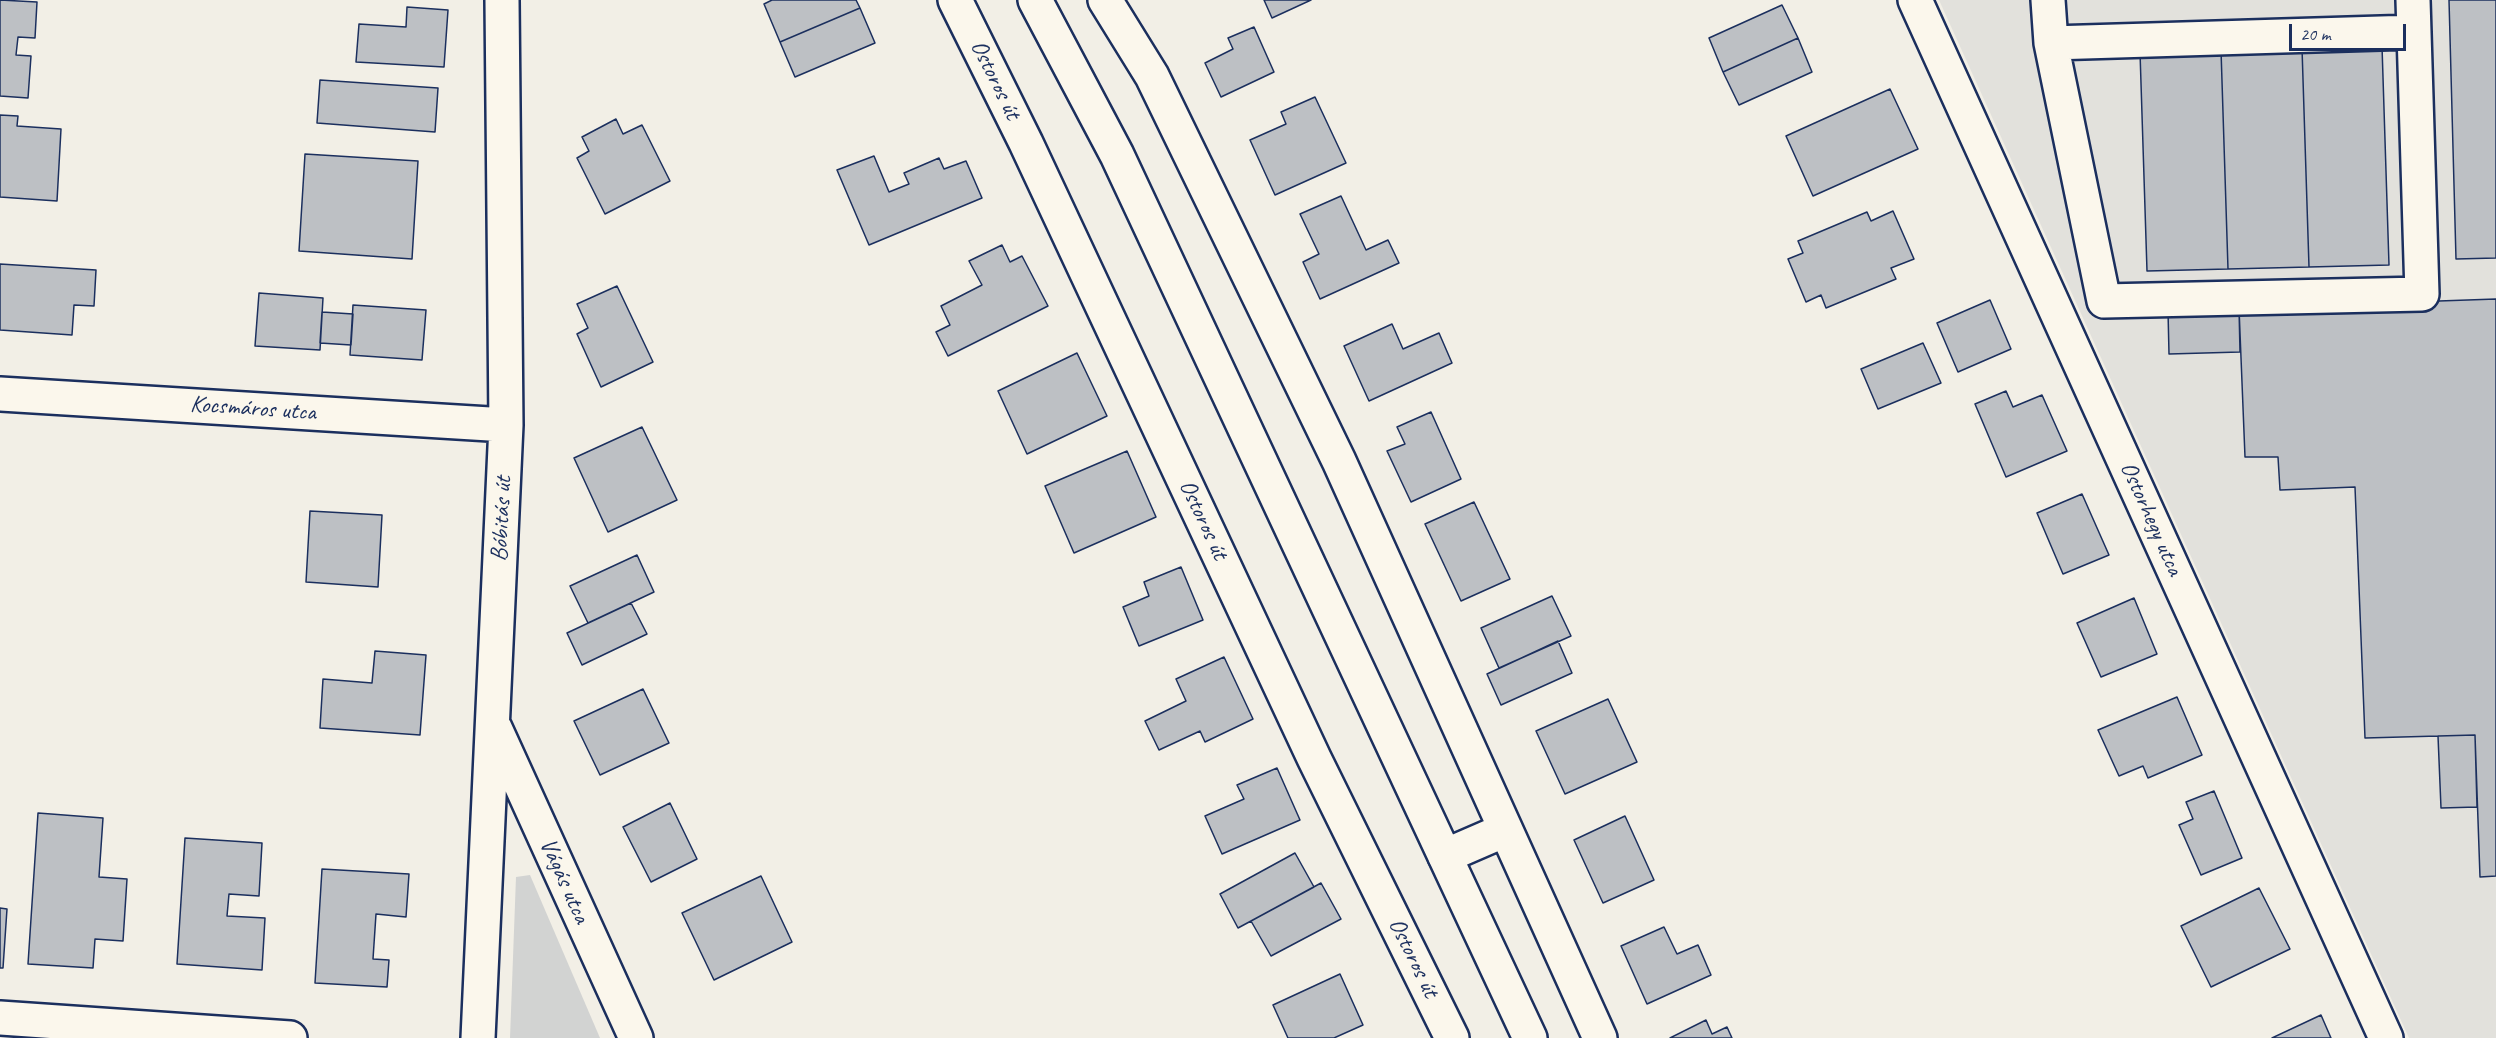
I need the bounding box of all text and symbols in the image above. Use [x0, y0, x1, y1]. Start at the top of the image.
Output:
scale bar [2292, 12, 2409, 50]
text: 20 m [2300, 23, 2331, 45]
street label: Ostoros út [963, 36, 1027, 124]
street label: Kocsmáros utca [189, 390, 317, 428]
street label: Ostorhegy utca [2113, 458, 2189, 580]
street label: Bóbitás út [485, 476, 519, 562]
street label: Ostoros út [1172, 476, 1234, 564]
street label: Vágás utca [533, 834, 595, 928]
street label: Ostoros út [1381, 914, 1445, 1002]

